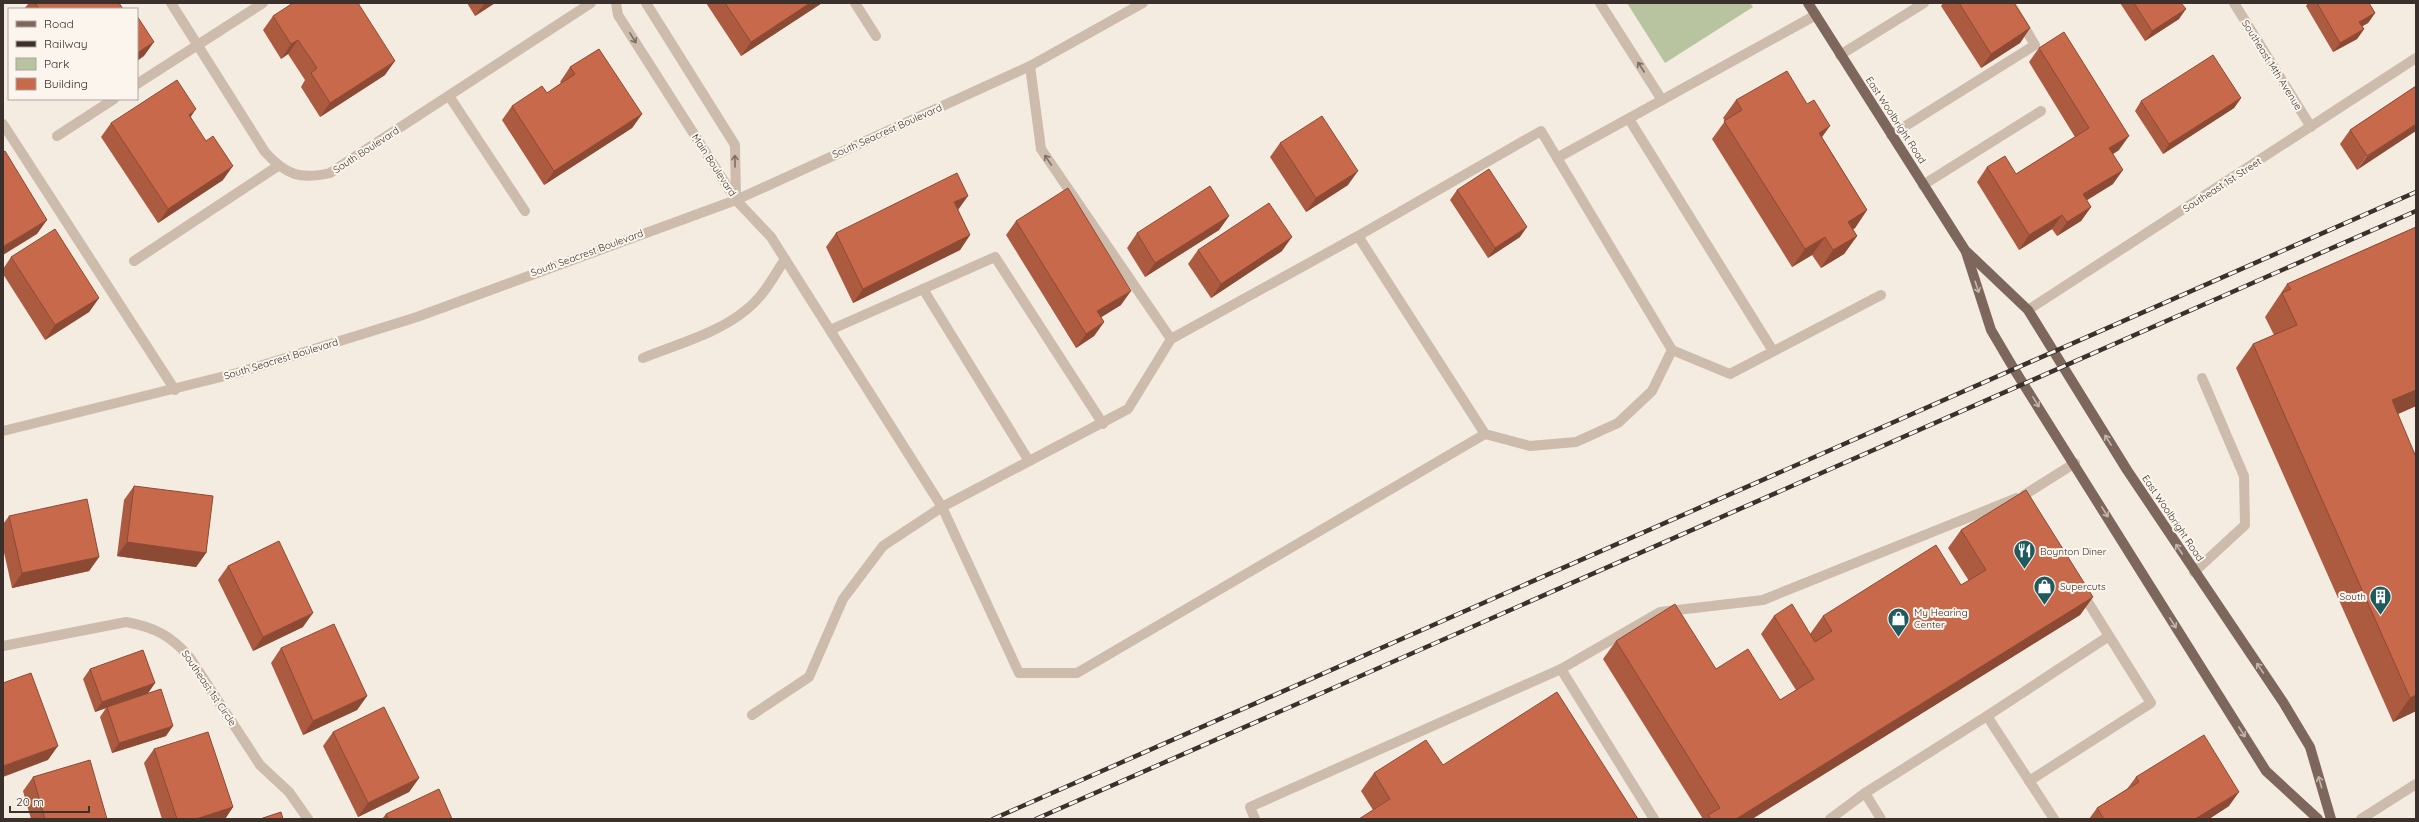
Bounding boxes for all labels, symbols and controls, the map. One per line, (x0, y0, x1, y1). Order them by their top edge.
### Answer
legend (8, 8, 138, 100)
text: Road (44, 16, 74, 31)
street label: Southeast 14th Avenue (2239, 18, 2305, 113)
one-way arrow (629, 32, 637, 44)
text: Railway (44, 36, 88, 51)
text: Park (44, 56, 69, 71)
one-way arrow (1637, 62, 1645, 73)
street label: East Woolbright Road (1863, 74, 1929, 166)
text: Building (44, 76, 88, 91)
street label: South Seacrest Boulevard (830, 101, 944, 161)
street label: South Boulevard (331, 124, 401, 176)
street label: Main Boulevard (689, 131, 739, 199)
one-way arrow (1044, 154, 1052, 165)
street label: Southeast 1st Street (2180, 154, 2264, 215)
one-way arrow (731, 155, 739, 168)
street label: South Seacrest Boulevard (529, 227, 645, 279)
one-way arrow (1974, 280, 1982, 292)
street label: South Seacrest Boulevard (222, 335, 340, 383)
one-way arrow (2032, 396, 2040, 407)
one-way arrow (2104, 435, 2112, 446)
street label: East Woolbright Road (2139, 472, 2207, 564)
one-way arrow (2101, 506, 2109, 518)
restaurant icon: Boynton Diner (2012, 538, 2038, 571)
one-way arrow (2175, 543, 2183, 554)
place label: Boynton Diner (2040, 545, 2107, 558)
shop icon: Supercuts (2032, 573, 2058, 606)
place label: Supercuts (2060, 580, 2106, 593)
building icon: South (2368, 583, 2394, 616)
place label: South (2340, 590, 2366, 603)
shop icon: My Hearing Center (1885, 605, 1911, 638)
place label: My Hearing Center (1914, 606, 1968, 631)
one-way arrow (2170, 617, 2178, 629)
street label: Southeast 1st Circle (179, 648, 239, 729)
one-way arrow (2256, 663, 2264, 674)
one-way arrow (2238, 726, 2246, 737)
one-way arrow (2316, 775, 2323, 788)
scale bar (10, 788, 89, 814)
text: 20 m (16, 794, 44, 809)

